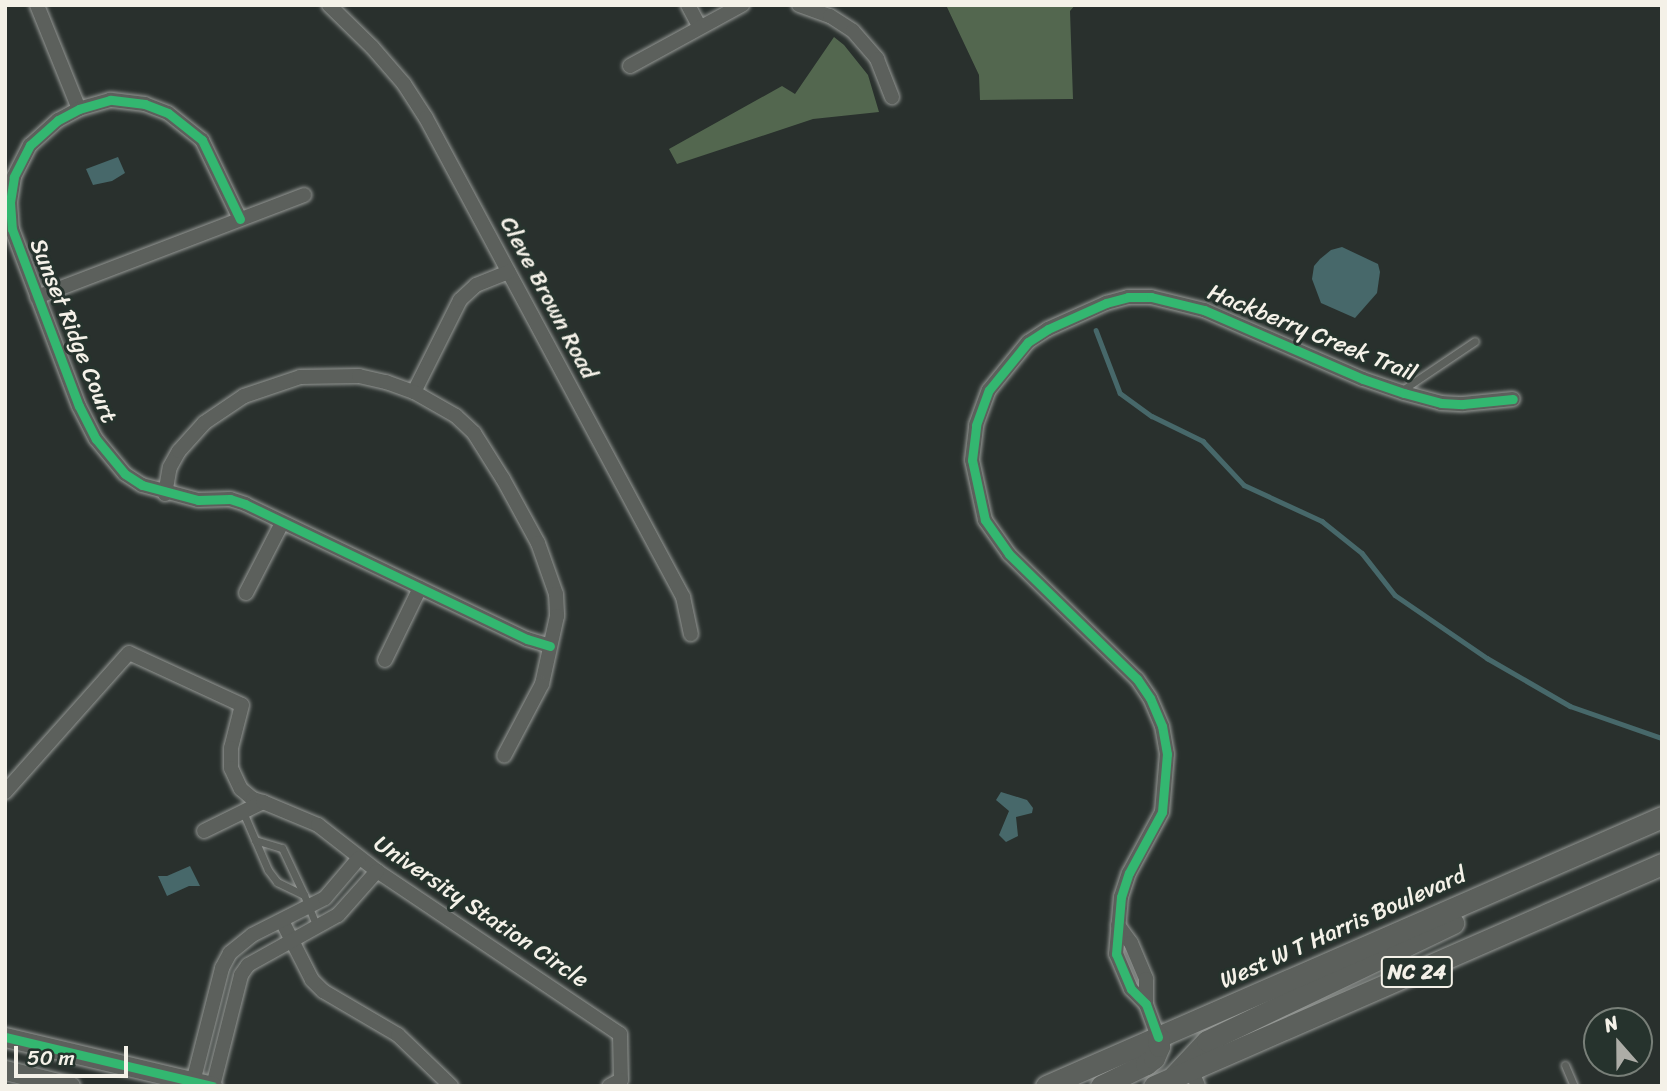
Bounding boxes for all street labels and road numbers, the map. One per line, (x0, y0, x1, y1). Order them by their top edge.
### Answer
street label: Cleve Brown Road (493, 212, 603, 384)
street label: Sunset Ridge Court (23, 235, 123, 427)
street label: Hackberry Creek Trail (1204, 279, 1420, 387)
street label: University Station Circle (368, 830, 594, 994)
street label: West W T Harris Boulevard (1215, 861, 1471, 995)
road number: NC 24 (1380, 954, 1454, 990)

